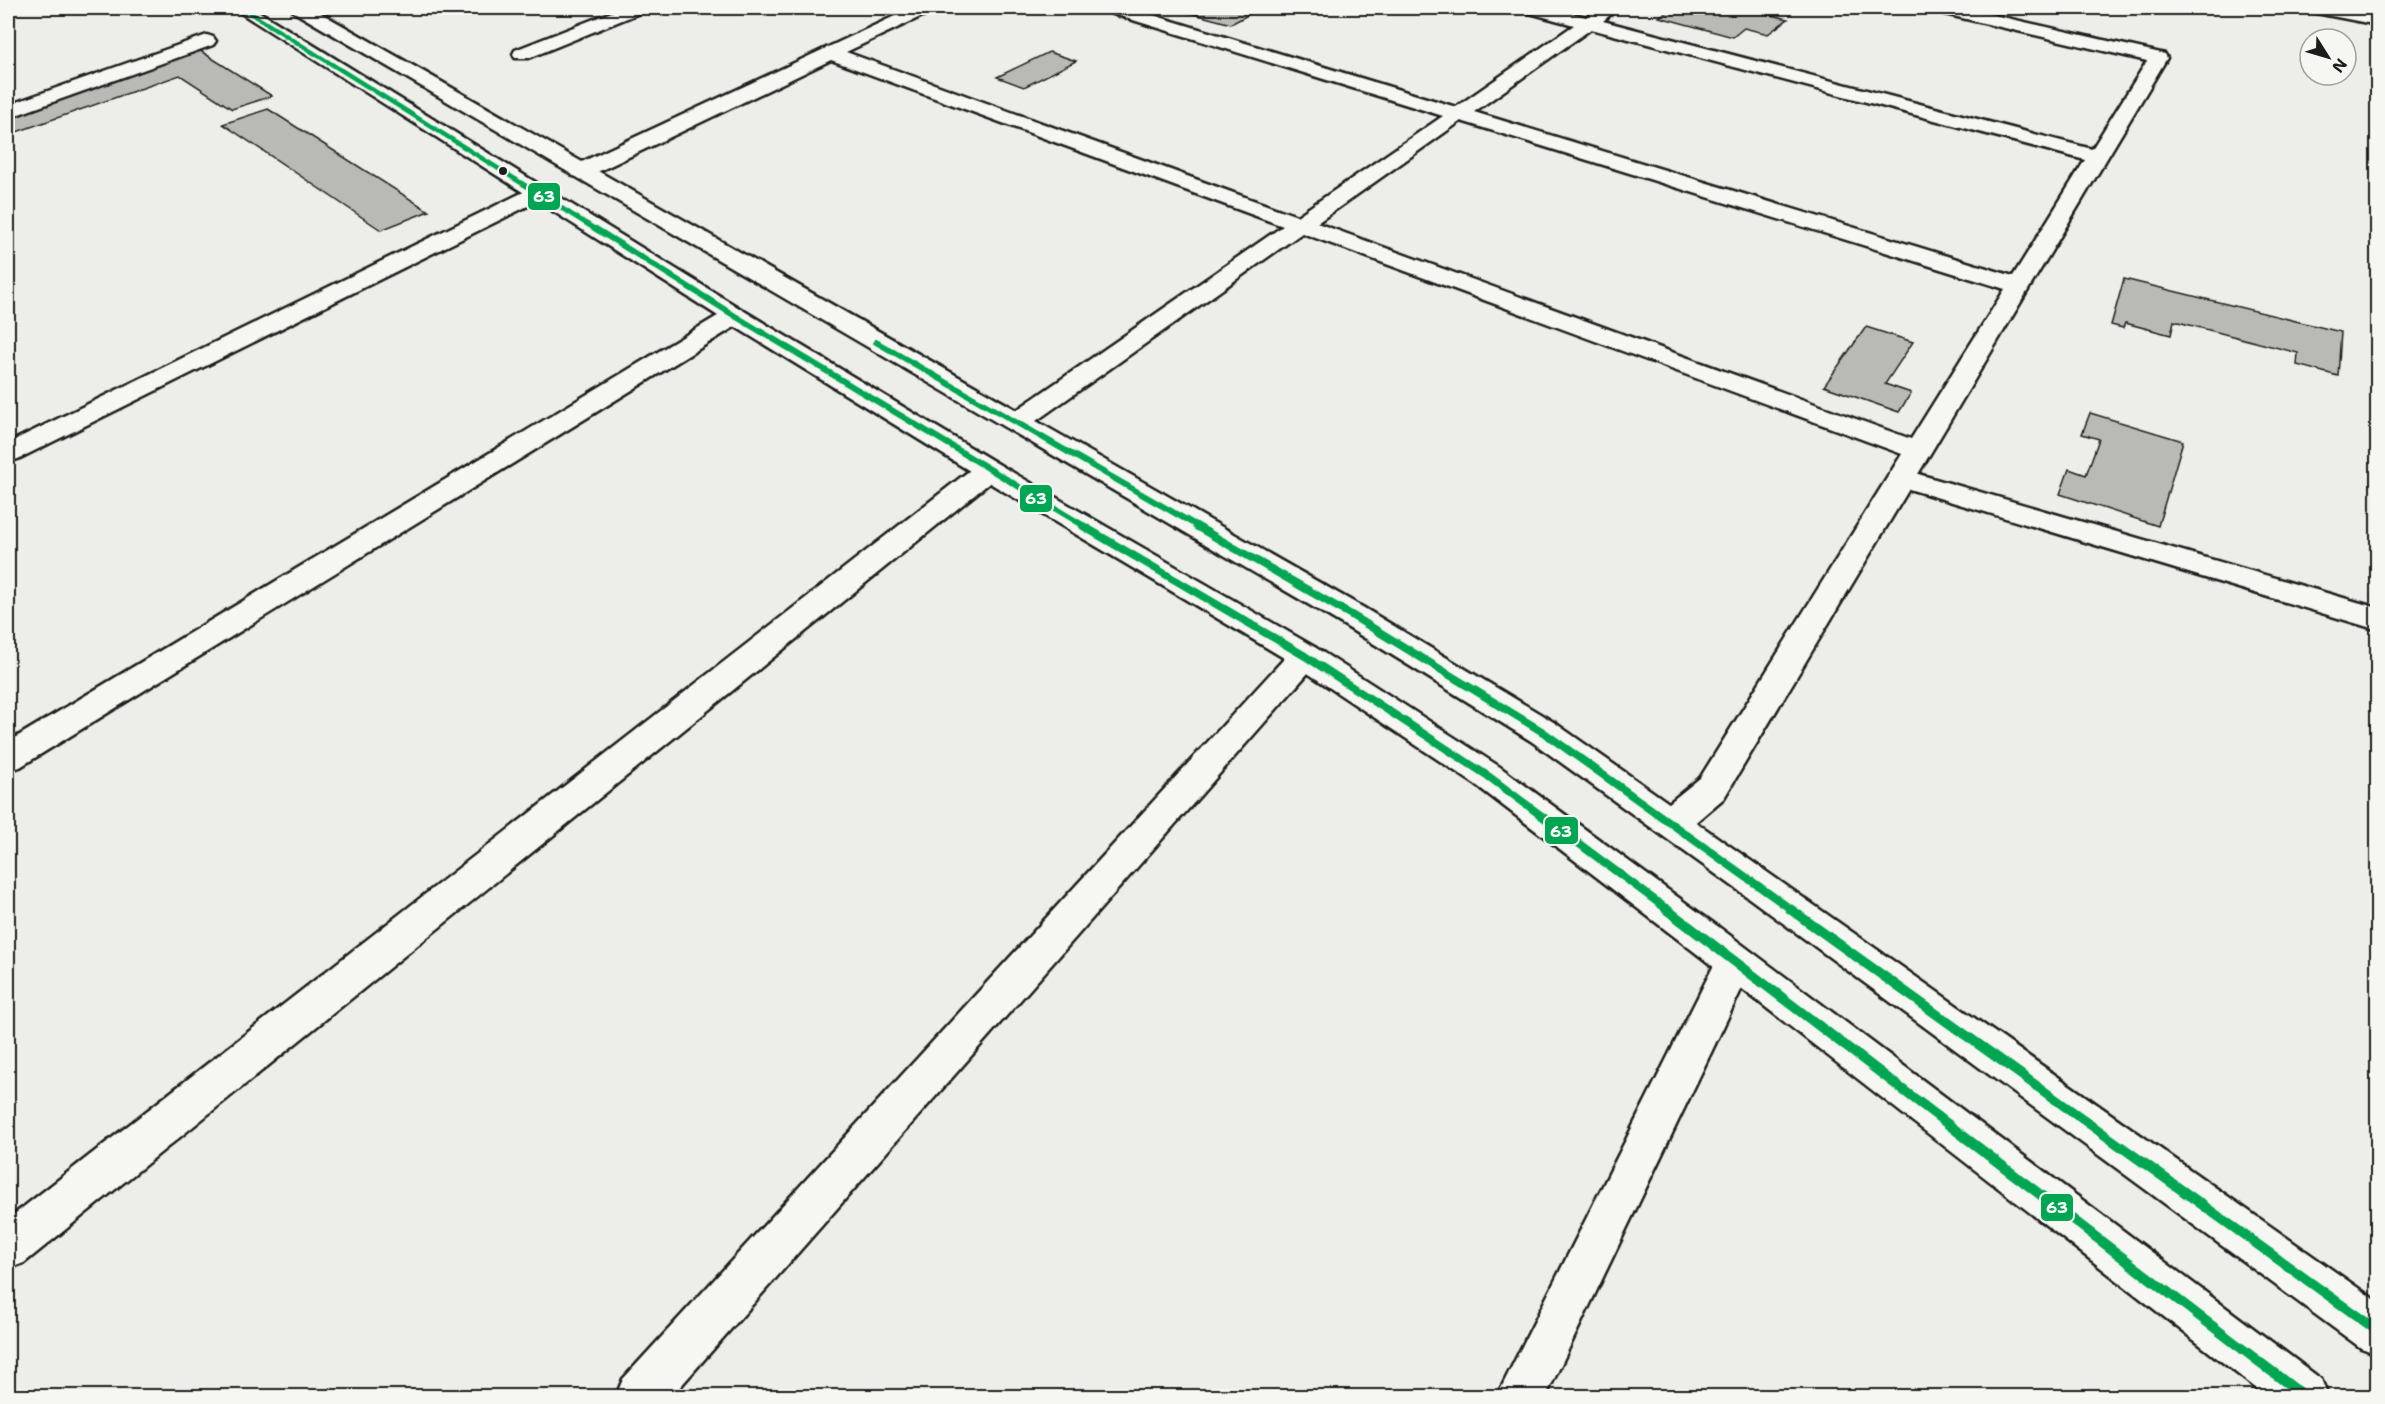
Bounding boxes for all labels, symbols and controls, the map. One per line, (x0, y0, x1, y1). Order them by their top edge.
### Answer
north arrow (2298, 27, 2358, 87)
text: N (2327, 54, 2352, 77)
unlabelled marker (497, 165, 509, 177)
line badge: 63 (527, 182, 561, 211)
text: 63 (533, 186, 555, 207)
line badge: 63 (1019, 484, 1053, 513)
text: 63 (1025, 488, 1047, 509)
line badge: 63 (1544, 816, 1579, 845)
text: 63 (1550, 821, 1572, 842)
line badge: 63 (2040, 1193, 2074, 1222)
text: 63 (2046, 1197, 2068, 1218)

